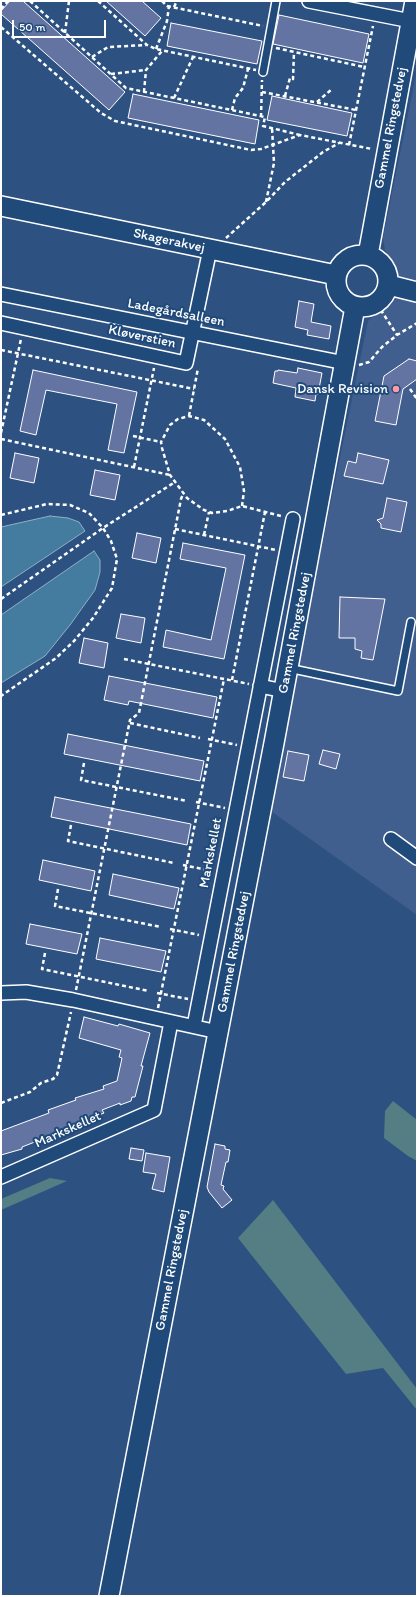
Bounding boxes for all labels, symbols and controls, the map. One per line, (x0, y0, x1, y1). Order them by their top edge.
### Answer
scale bar (14, 12, 108, 38)
text: 50 m (19, 20, 45, 34)
street label: Gammel Ringstedvej (371, 66, 411, 190)
street label: Skagerakvej (132, 225, 206, 257)
street label: Ladegårdsalleen (126, 295, 226, 331)
street label: Kløverstien (107, 322, 177, 352)
place label: Dansk Revision (297, 381, 388, 397)
marker: Dansk Revision (391, 384, 401, 394)
street label: Gammel Ringstedvej (275, 571, 315, 695)
street label: Markskellet (196, 816, 226, 890)
street label: Gammel Ringstedvej (214, 890, 254, 1014)
street label: Markskellet (32, 1108, 104, 1152)
street label: Gammel Ringstedvej (152, 1208, 192, 1332)

